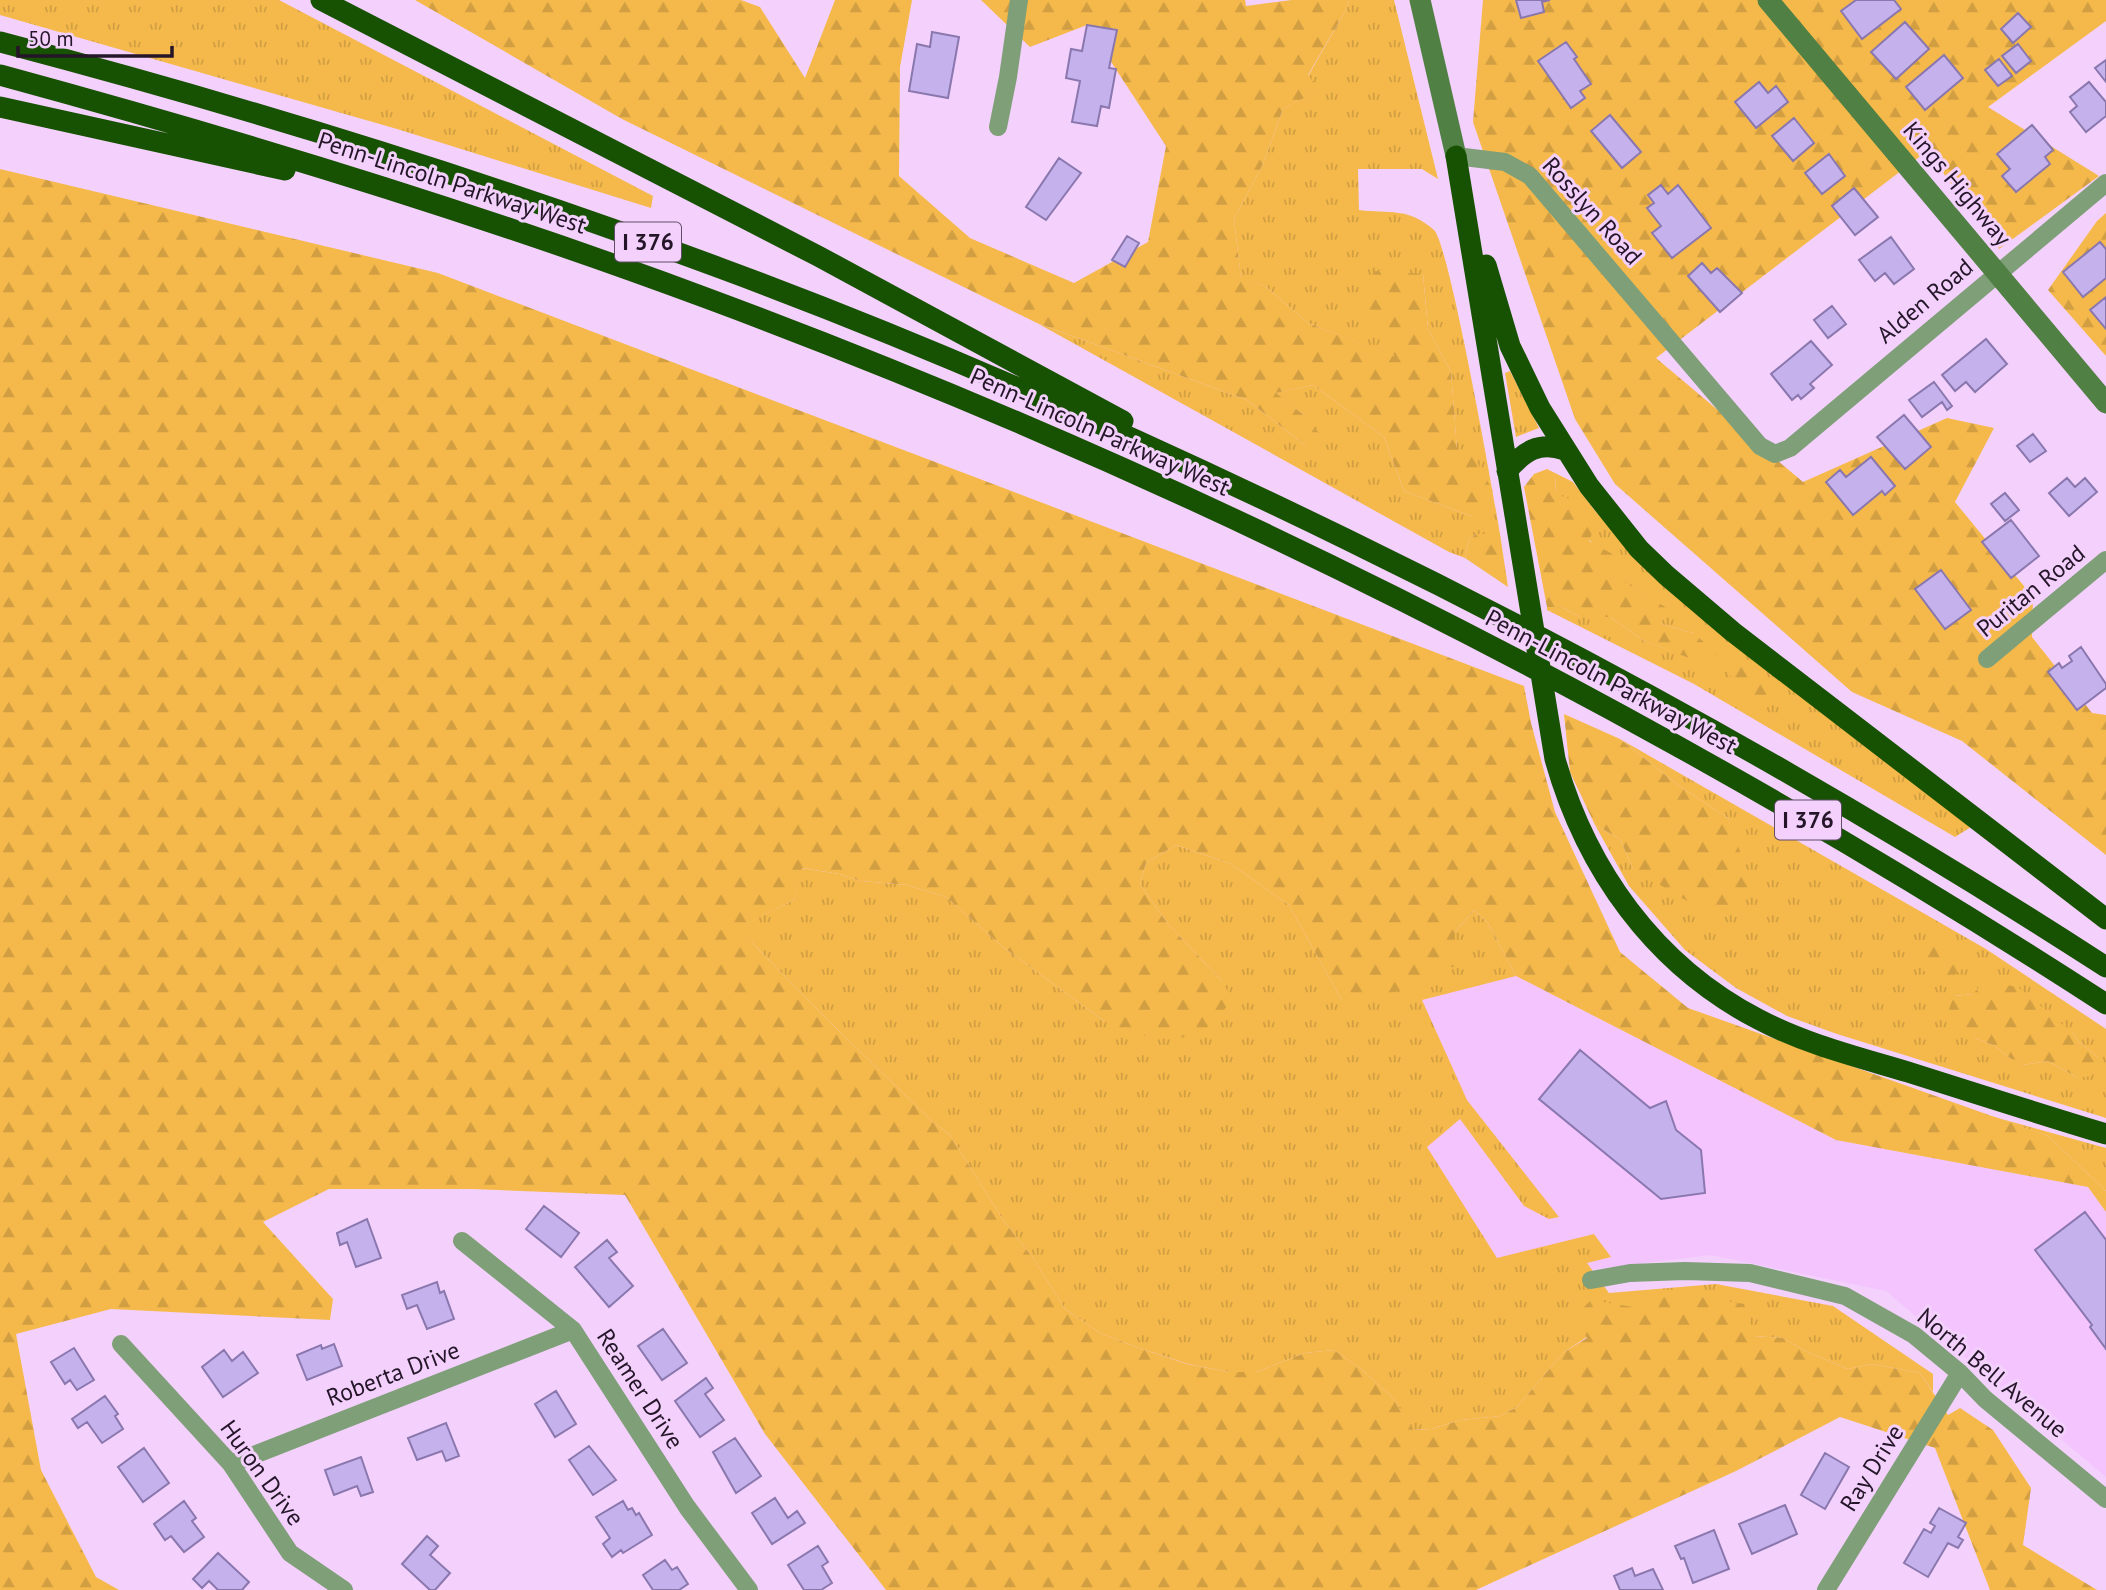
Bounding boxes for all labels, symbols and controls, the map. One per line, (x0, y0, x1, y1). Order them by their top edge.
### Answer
scale bar (18, 14, 172, 58)
text: 50 m (28, 25, 74, 52)
street label: Kings Highway (1896, 115, 2018, 252)
street label: Penn-Lincoln Parkway West (314, 124, 590, 241)
street label: Rosslyn Road (1536, 150, 1649, 271)
road number: I 376 (615, 222, 681, 262)
street label: Alden Road (1870, 251, 1979, 350)
street label: Penn-Lincoln Parkway West (966, 360, 1235, 503)
street label: Puritan Road (1970, 538, 2091, 644)
street label: Penn-Lincoln Parkway West (1480, 602, 1742, 761)
road number: I 376 (1775, 800, 1841, 840)
street label: North Bell Avenue (1911, 1301, 2074, 1444)
street label: Reamer Drive (590, 1323, 691, 1455)
street label: Roberta Drive (322, 1334, 464, 1413)
street label: Huron Drive (214, 1414, 311, 1532)
street label: Ray Drive (1833, 1419, 1910, 1517)

